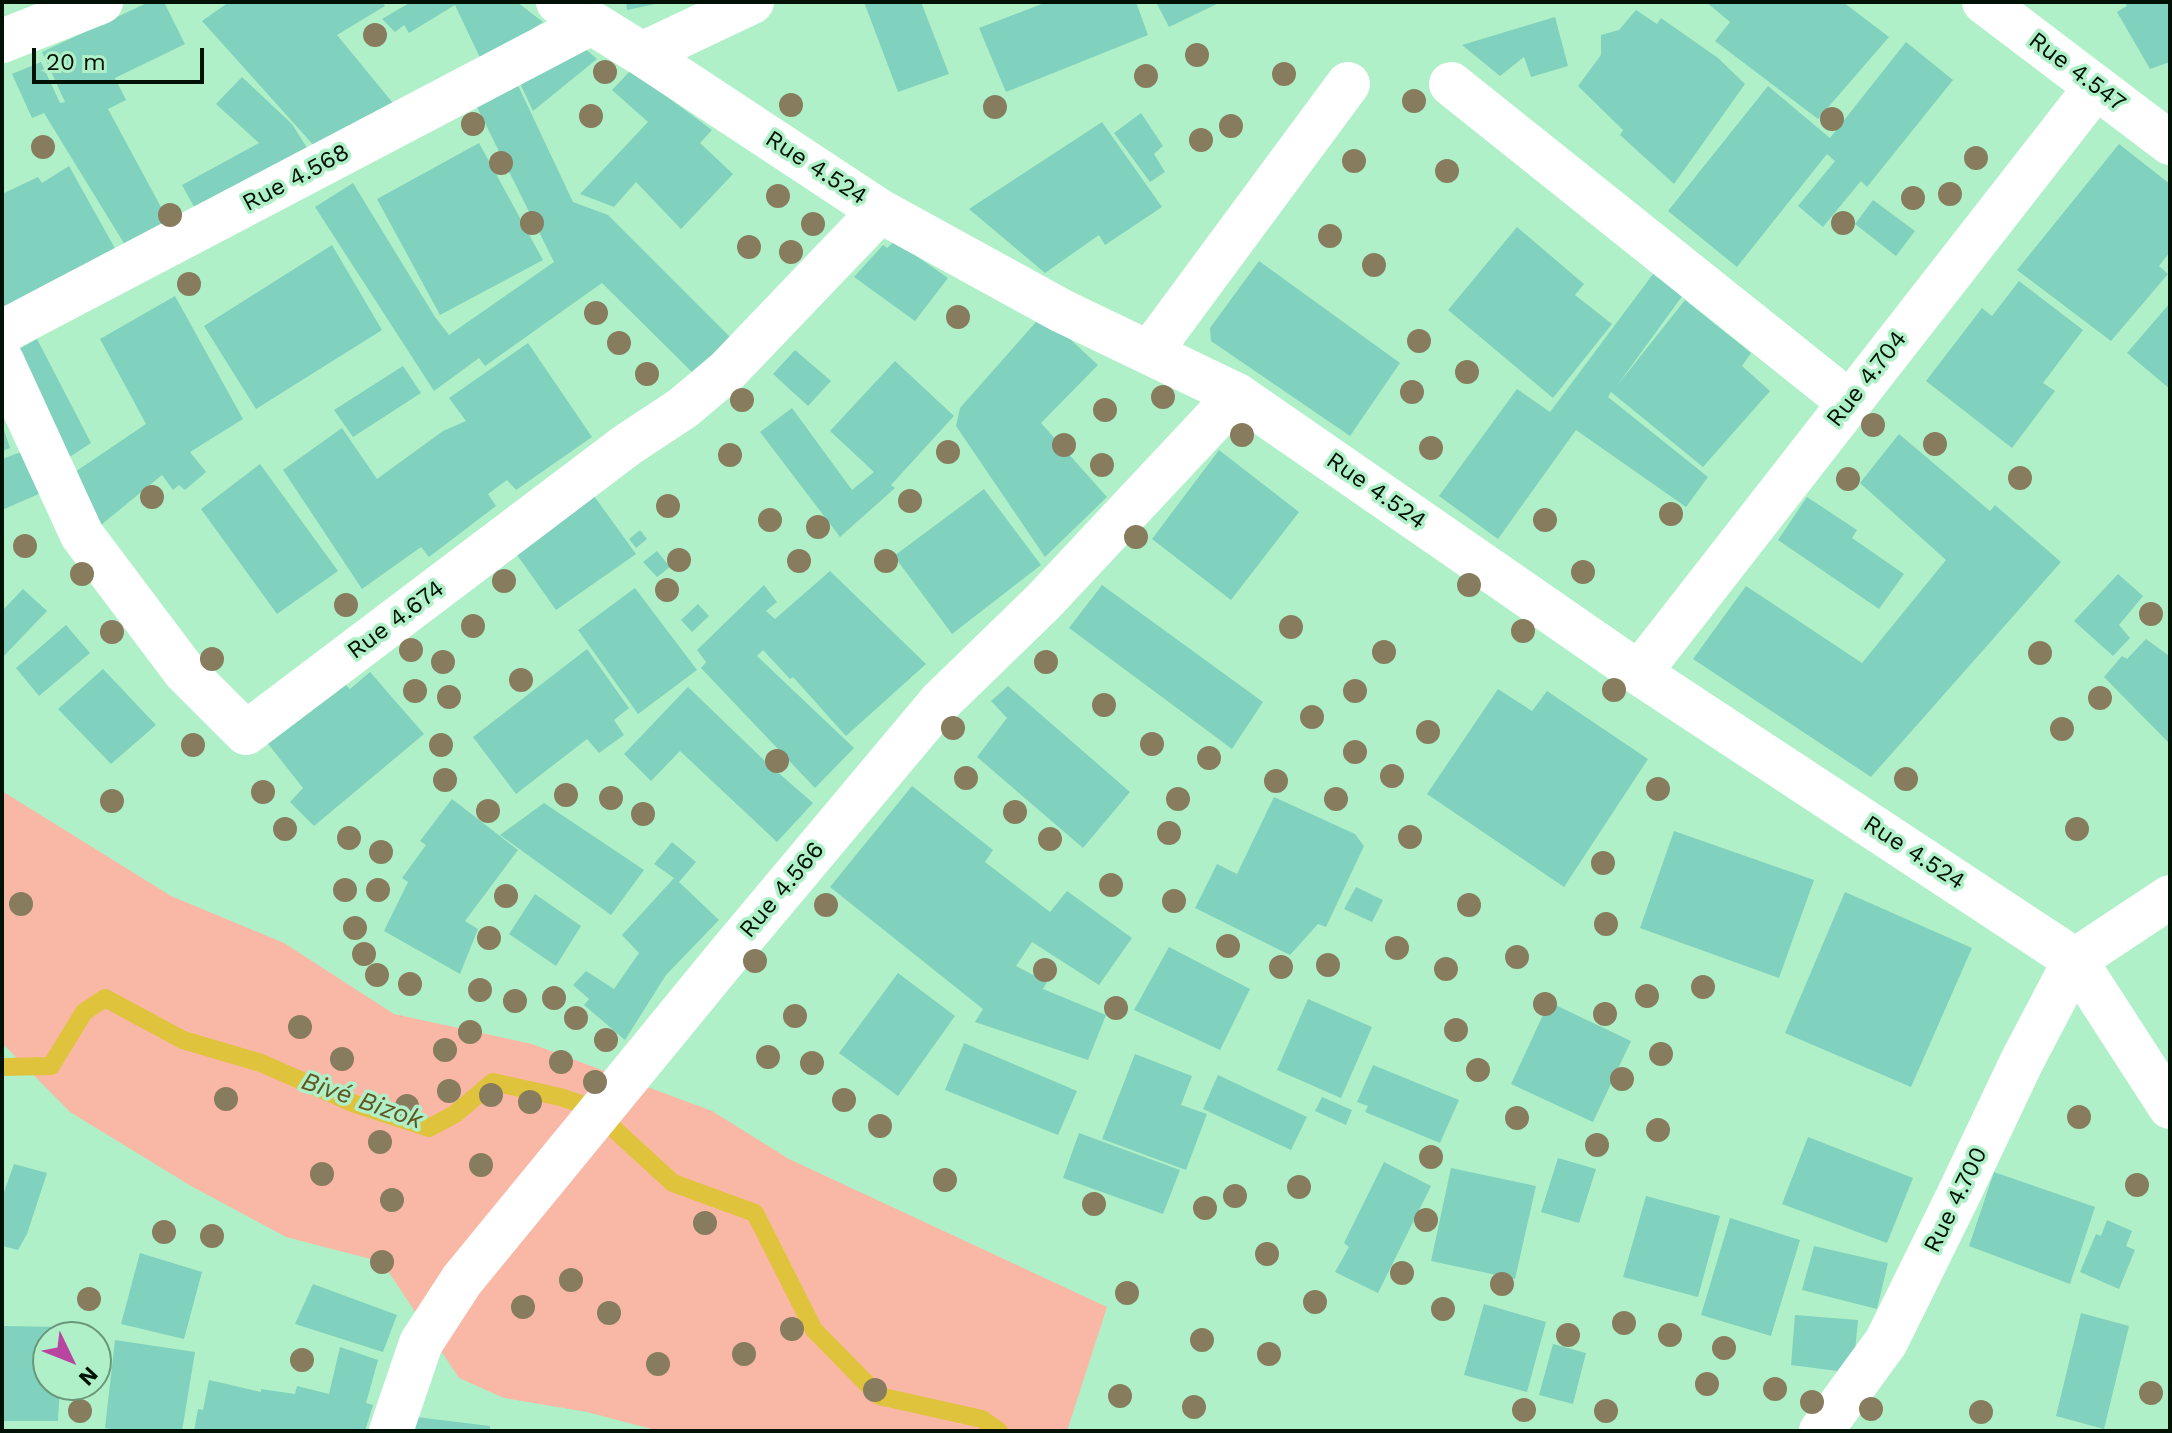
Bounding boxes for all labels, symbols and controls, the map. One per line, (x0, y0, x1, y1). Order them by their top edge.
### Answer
street label: Rue 4.547 (2023, 26, 2131, 118)
scale bar (36, 32, 208, 82)
text: 20 m (46, 48, 106, 76)
street label: Rue 4.524 (760, 125, 872, 211)
street label: Rue 4.568 (238, 138, 354, 218)
street label: Rue 4.704 (1821, 325, 1913, 433)
street label: Rue 4.524 (1321, 446, 1431, 536)
street label: Rue 4.674 (342, 574, 450, 666)
street label: Rue 4.524 (1858, 810, 1970, 896)
street label: Rue 4.566 (734, 836, 830, 944)
water label: Bivé Bizok (297, 1066, 427, 1136)
street label: Rue 4.700 (1918, 1142, 1994, 1258)
north arrow (32, 1321, 112, 1401)
text: N (74, 1362, 103, 1391)

